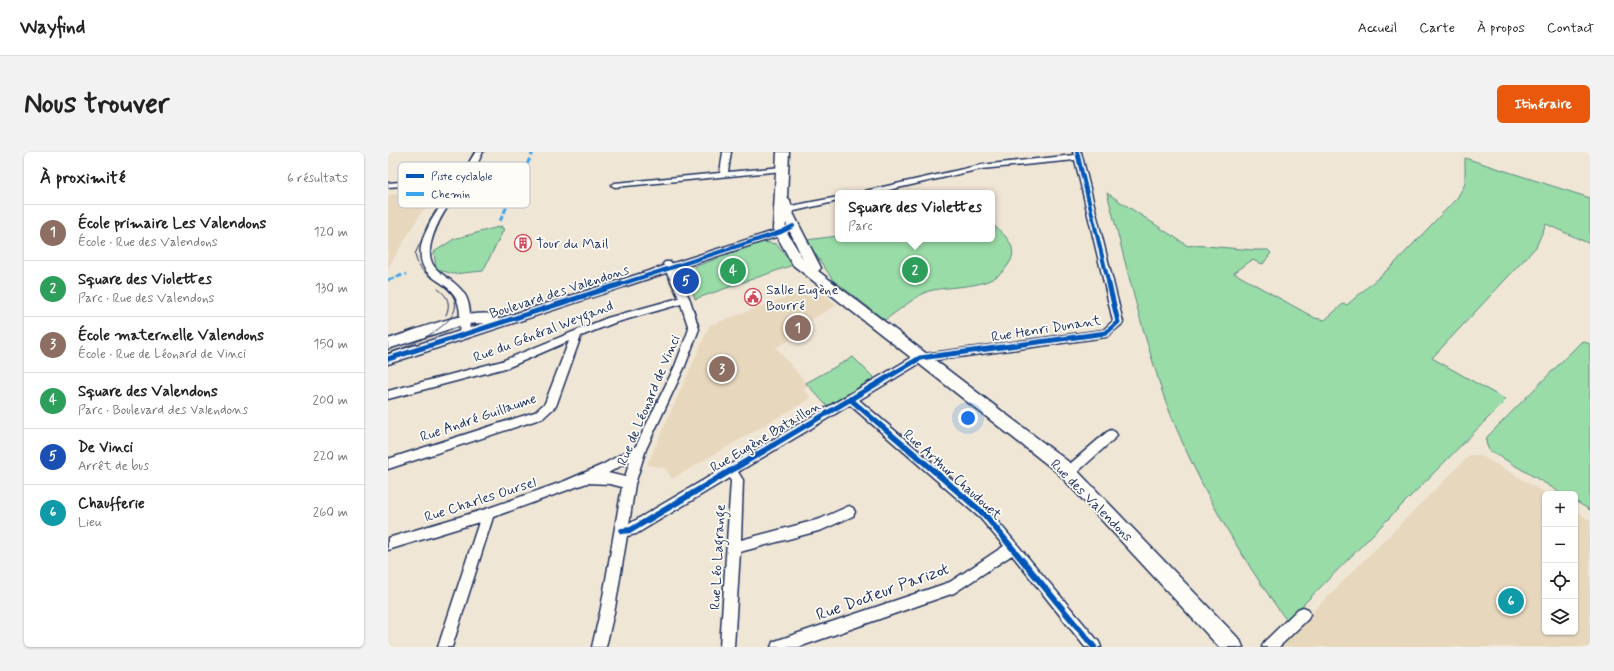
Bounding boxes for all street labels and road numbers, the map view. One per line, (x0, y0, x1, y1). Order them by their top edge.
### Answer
street label: Boulevard des Valendons (487, 261, 631, 323)
street label: Rue du Général Weygand (471, 297, 617, 369)
street label: Rue Henri Dunant (990, 311, 1103, 347)
street label: Rue de Léonard de Vinci (613, 332, 685, 468)
street label: Rue André Guillaume (418, 390, 539, 446)
street label: Rue Eugène Bataillon (707, 397, 824, 477)
street label: Rue Arthur Chaudouet (899, 426, 1006, 524)
street label: Rue des Valendons (1046, 456, 1136, 546)
street label: Rue Charles Oursel (422, 473, 539, 526)
street label: Rue Léo Lagrange (706, 503, 732, 611)
street label: Rue Docteur Parizot (813, 558, 952, 626)

